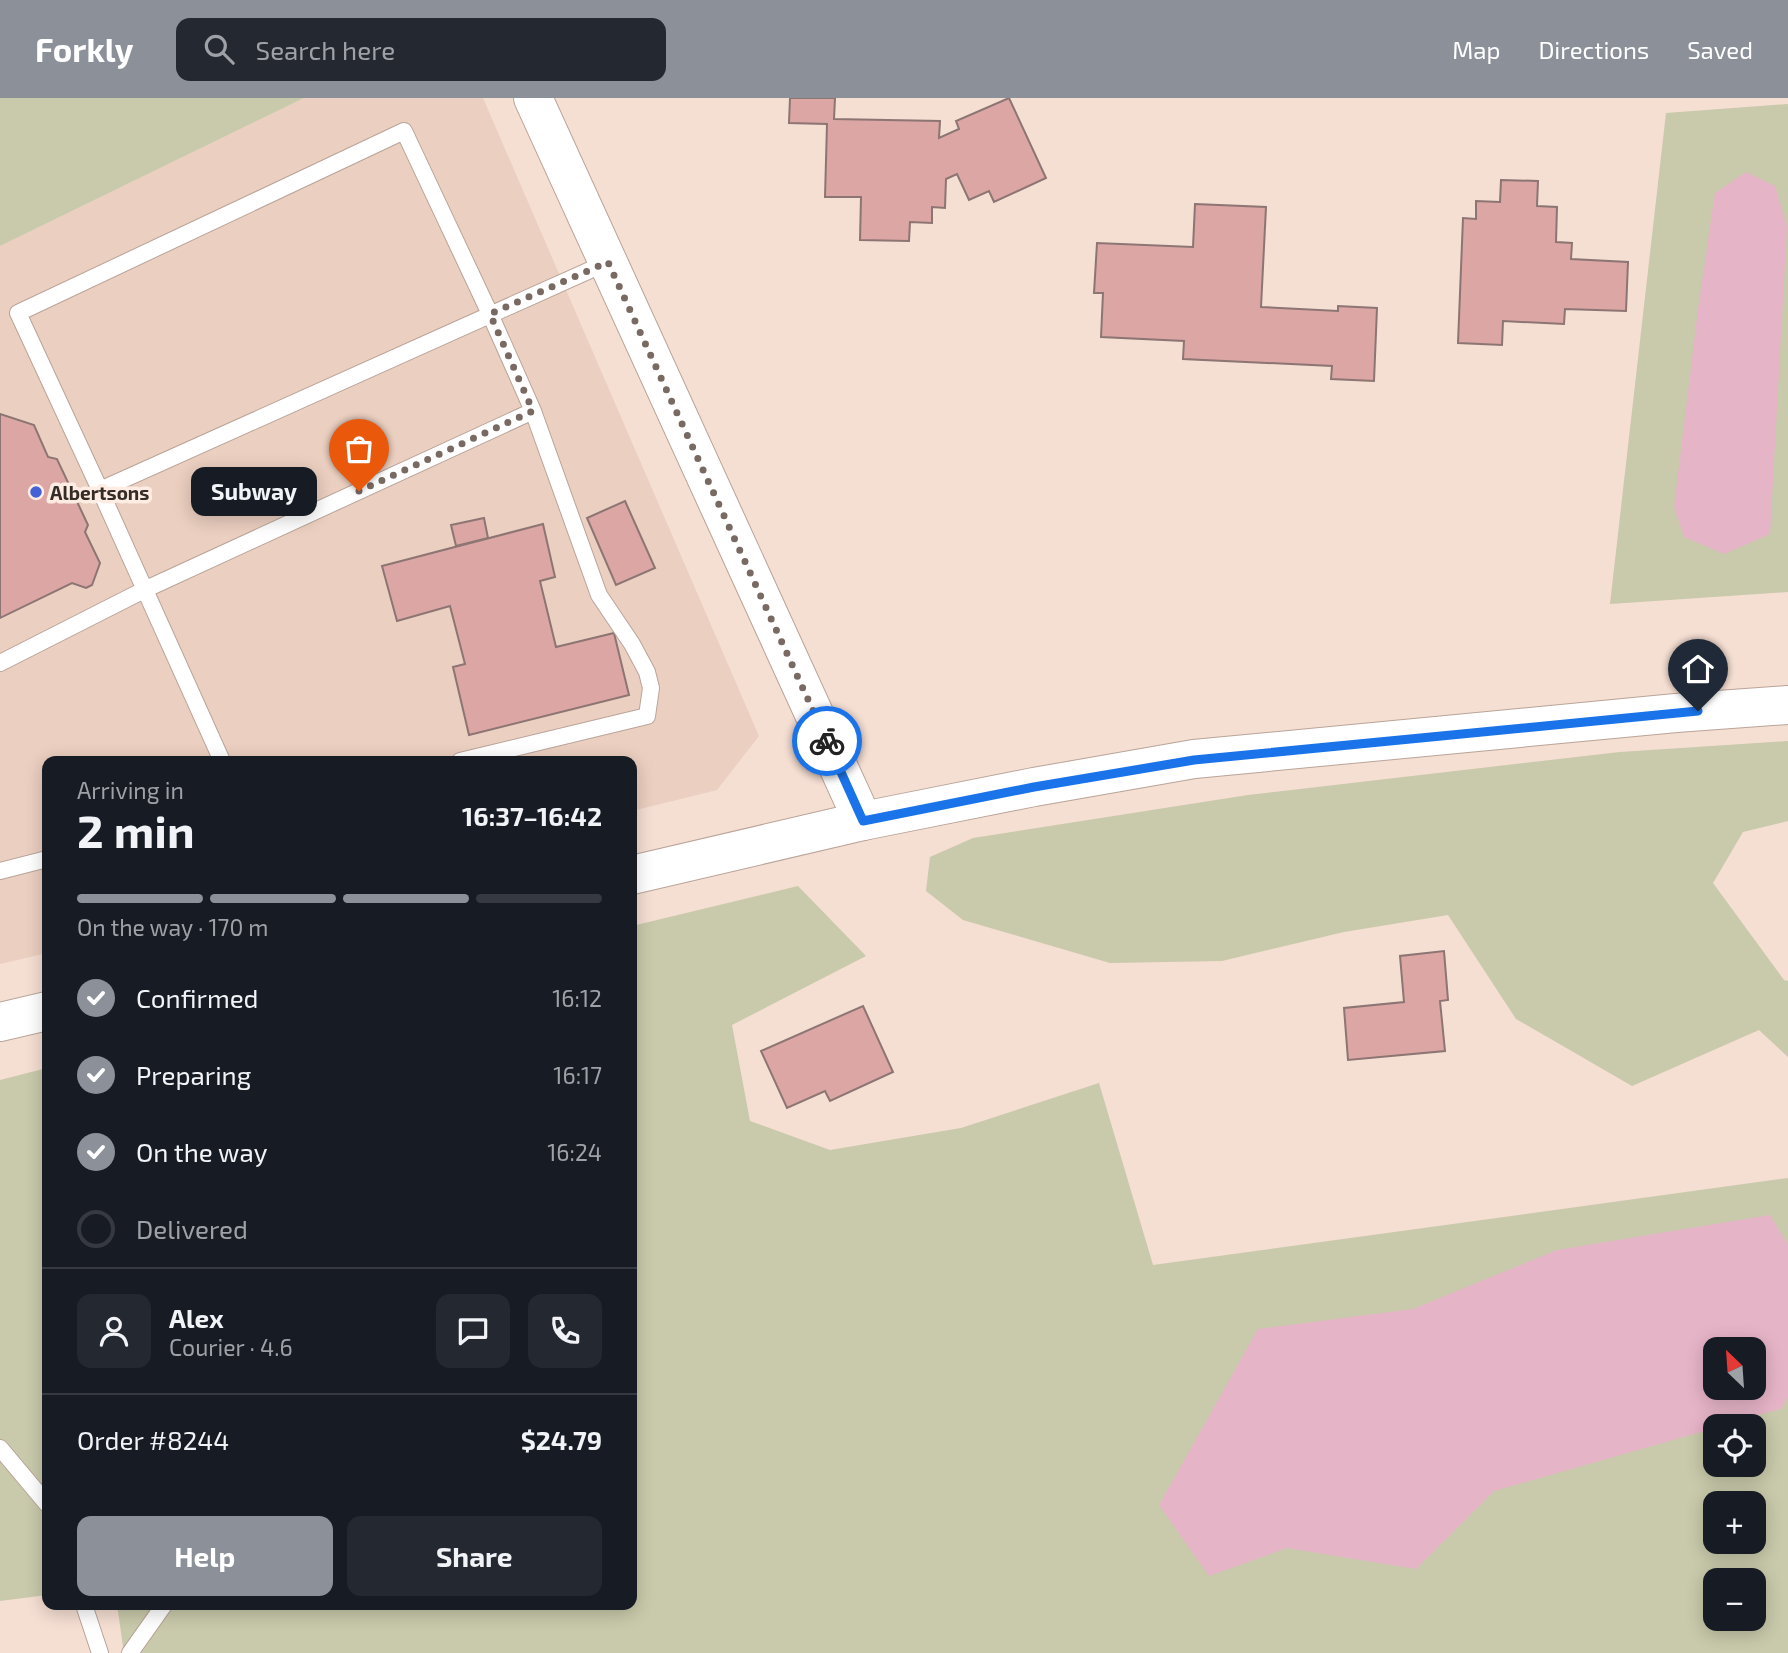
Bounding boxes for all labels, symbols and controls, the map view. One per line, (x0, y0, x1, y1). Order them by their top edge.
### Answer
search box (176, 18, 666, 81)
text: Forkly (35, 29, 134, 69)
icon: search (200, 30, 238, 68)
text: Search here (256, 34, 395, 65)
text: Map (1452, 35, 1500, 64)
text: Directions (1538, 35, 1649, 64)
text: Saved (1687, 35, 1753, 64)
pin (329, 419, 389, 491)
icon: bag (340, 430, 378, 468)
callout: Subway (191, 466, 317, 516)
text: Subway (211, 477, 297, 505)
place label: Albertsons (50, 481, 149, 504)
marker: Albertsons (28, 484, 44, 500)
pin (1668, 639, 1728, 711)
icon: home (1679, 650, 1717, 688)
courier (792, 706, 862, 776)
icon: bike (808, 722, 846, 760)
text: Arriving in (77, 776, 184, 804)
text: 16:37–16:42 (462, 800, 602, 831)
text: 2 min (77, 802, 195, 857)
text: On the way · 170 m (77, 913, 269, 941)
icon: check (77, 979, 115, 1017)
text: Confirmed (136, 982, 259, 1013)
text: 16:12 (552, 984, 602, 1012)
icon: check (77, 1056, 115, 1094)
text: Preparing (136, 1059, 251, 1090)
text: 16:17 (553, 1061, 602, 1089)
icon: check (77, 1133, 115, 1171)
text: On the way (136, 1136, 267, 1167)
text: 16:24 (547, 1138, 602, 1166)
text: Delivered (136, 1213, 248, 1244)
button: person (77, 1294, 151, 1368)
button: chat (436, 1294, 510, 1368)
button: phone (528, 1294, 602, 1368)
text: Alex (169, 1302, 224, 1333)
text: Courier · 4.6 (169, 1333, 293, 1361)
north arrow (1703, 1337, 1766, 1400)
map controls (1703, 1337, 1766, 1631)
button: locate (1703, 1414, 1766, 1477)
text: Order #8244 (77, 1424, 229, 1455)
text: $24.79 (521, 1424, 602, 1455)
button: + (1703, 1491, 1766, 1554)
button: Help (77, 1516, 333, 1596)
button: Share (347, 1516, 602, 1596)
button: − (1703, 1568, 1766, 1631)

